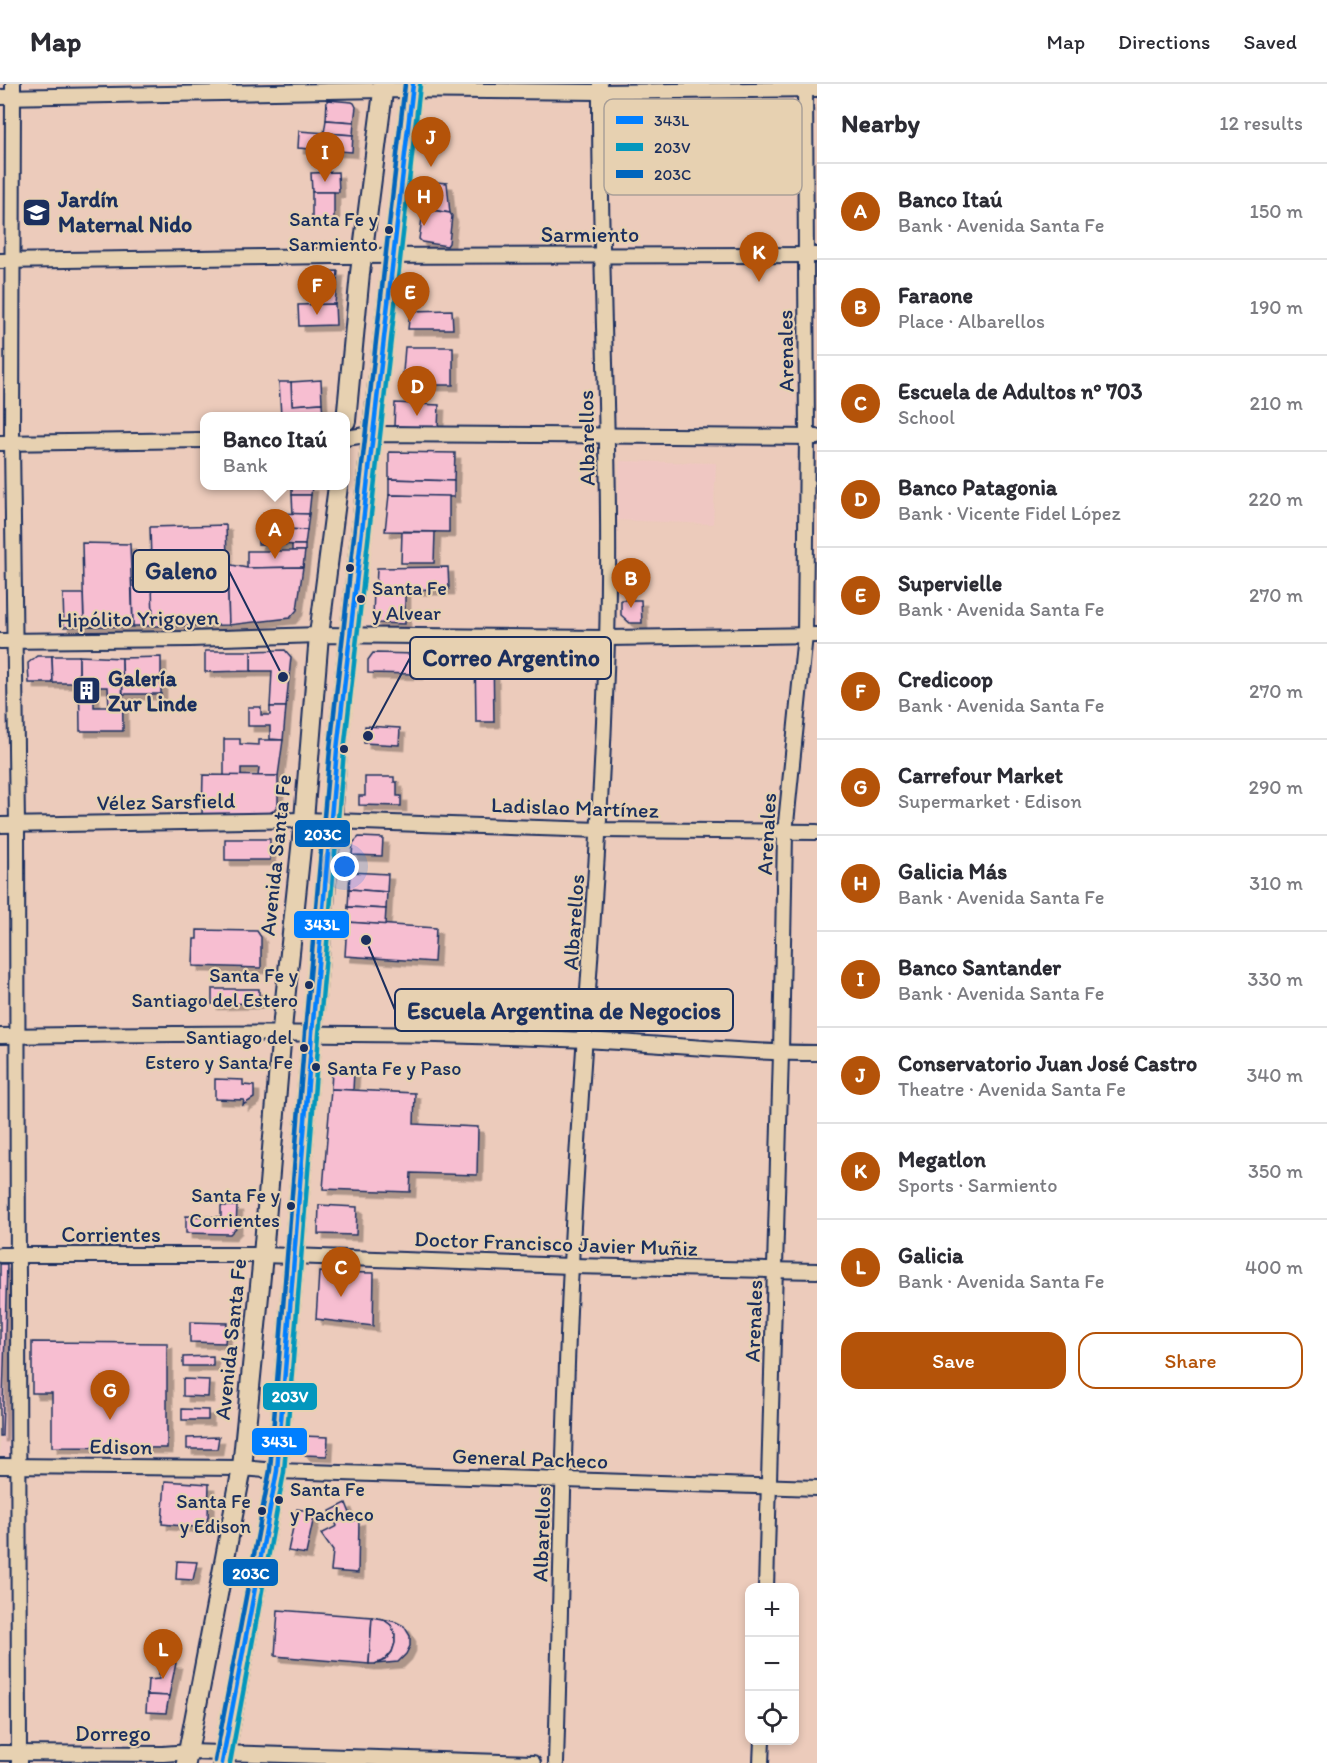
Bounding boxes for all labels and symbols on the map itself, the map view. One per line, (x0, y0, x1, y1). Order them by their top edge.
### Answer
legend (604, 99, 802, 195)
text: 343L (654, 111, 689, 130)
pin: J (412, 118, 450, 167)
pin: I (306, 132, 344, 182)
text: 203V (654, 138, 691, 157)
text: 203C (654, 165, 691, 184)
pin: H (404, 176, 444, 226)
place label: Jardín Maternal Nido (57, 186, 192, 238)
school or university icon: Jardín Maternal Nido (21, 196, 53, 228)
place label: Santa Fe y Sarmiento (288, 207, 379, 256)
street label: Sarmiento (541, 221, 639, 248)
marker: Santa Fe y Sarmiento (383, 224, 395, 236)
pin: K (740, 232, 778, 282)
pin: F (298, 266, 336, 315)
pin: E (390, 272, 430, 322)
street label: Arenales (771, 310, 800, 392)
pin: D (398, 366, 436, 416)
street label: Albarellos (572, 390, 601, 486)
pin: A (256, 510, 294, 559)
callout: Galeno (133, 550, 229, 592)
text: Galeno (145, 556, 217, 585)
pin: B (612, 558, 650, 608)
unlabelled marker (344, 562, 356, 574)
place label: Santa Fe y Alvear (372, 576, 447, 625)
marker: Santa Fe y Alvear (355, 593, 367, 605)
street label: Hipólito Yrigoyen (57, 604, 220, 633)
callout: Correo Argentino (410, 637, 611, 679)
text: Correo Argentino (422, 643, 600, 673)
place label: Galería Zur Linde (108, 665, 198, 717)
building icon: Galería Zur Linde (71, 675, 103, 707)
unlabelled marker (338, 743, 350, 755)
street label: Avenida Santa Fe (254, 773, 297, 937)
street label: Vélez Sarsfield (96, 787, 236, 816)
street label: Ladislao Martínez (491, 791, 659, 824)
street label: Arenales (751, 792, 782, 876)
line badge: 203C (294, 819, 351, 848)
text: 203C (304, 825, 342, 844)
your location (330, 852, 359, 881)
street label: Albarellos (557, 873, 590, 971)
line badge: 343L (293, 910, 350, 939)
text: 343L (304, 915, 340, 934)
place label: Santa Fe y Santiago del Estero (131, 963, 299, 1012)
marker: Santa Fe y Santiago del Estero (303, 979, 315, 991)
callout: Escuela Argentina de Negocios (395, 989, 733, 1031)
text: Escuela Argentina de Negocios (407, 996, 721, 1026)
place label: Santiago del Estero y Santa Fe (145, 1025, 293, 1074)
marker: Santiago del Estero y Santa Fe (298, 1042, 310, 1054)
place label: Santa Fe y Paso (327, 1056, 461, 1080)
marker: Santa Fe y Paso (310, 1061, 322, 1073)
place label: Santa Fe y Corrientes (189, 1183, 281, 1232)
marker: Santa Fe y Corrientes (285, 1200, 297, 1212)
street label: Corrientes (61, 1221, 161, 1248)
street label: Doctor Francisco Javier Muñiz (414, 1225, 698, 1262)
pin: C (322, 1248, 360, 1297)
street label: Avenida Santa Fe (209, 1257, 252, 1421)
street label: Arenales (739, 1279, 768, 1363)
pin: G (90, 1370, 130, 1420)
line badge: 203V (262, 1382, 318, 1411)
text: 203V (272, 1387, 309, 1406)
line badge: 343L (251, 1427, 308, 1456)
street label: Edison (89, 1432, 153, 1461)
text: 343L (261, 1432, 297, 1451)
street label: General Pacheco (451, 1442, 609, 1475)
place label: Santa Fe y Pacheco (290, 1477, 374, 1526)
street label: Albarellos (526, 1486, 557, 1582)
place label: Santa Fe y Edison (176, 1489, 251, 1538)
marker: Santa Fe y Pacheco (273, 1494, 285, 1506)
marker: Santa Fe y Edison (256, 1505, 268, 1517)
line badge: 203C (222, 1558, 279, 1587)
text: 203C (232, 1564, 270, 1583)
pin: L (144, 1630, 182, 1679)
street label: Dorrego (75, 1720, 151, 1747)

